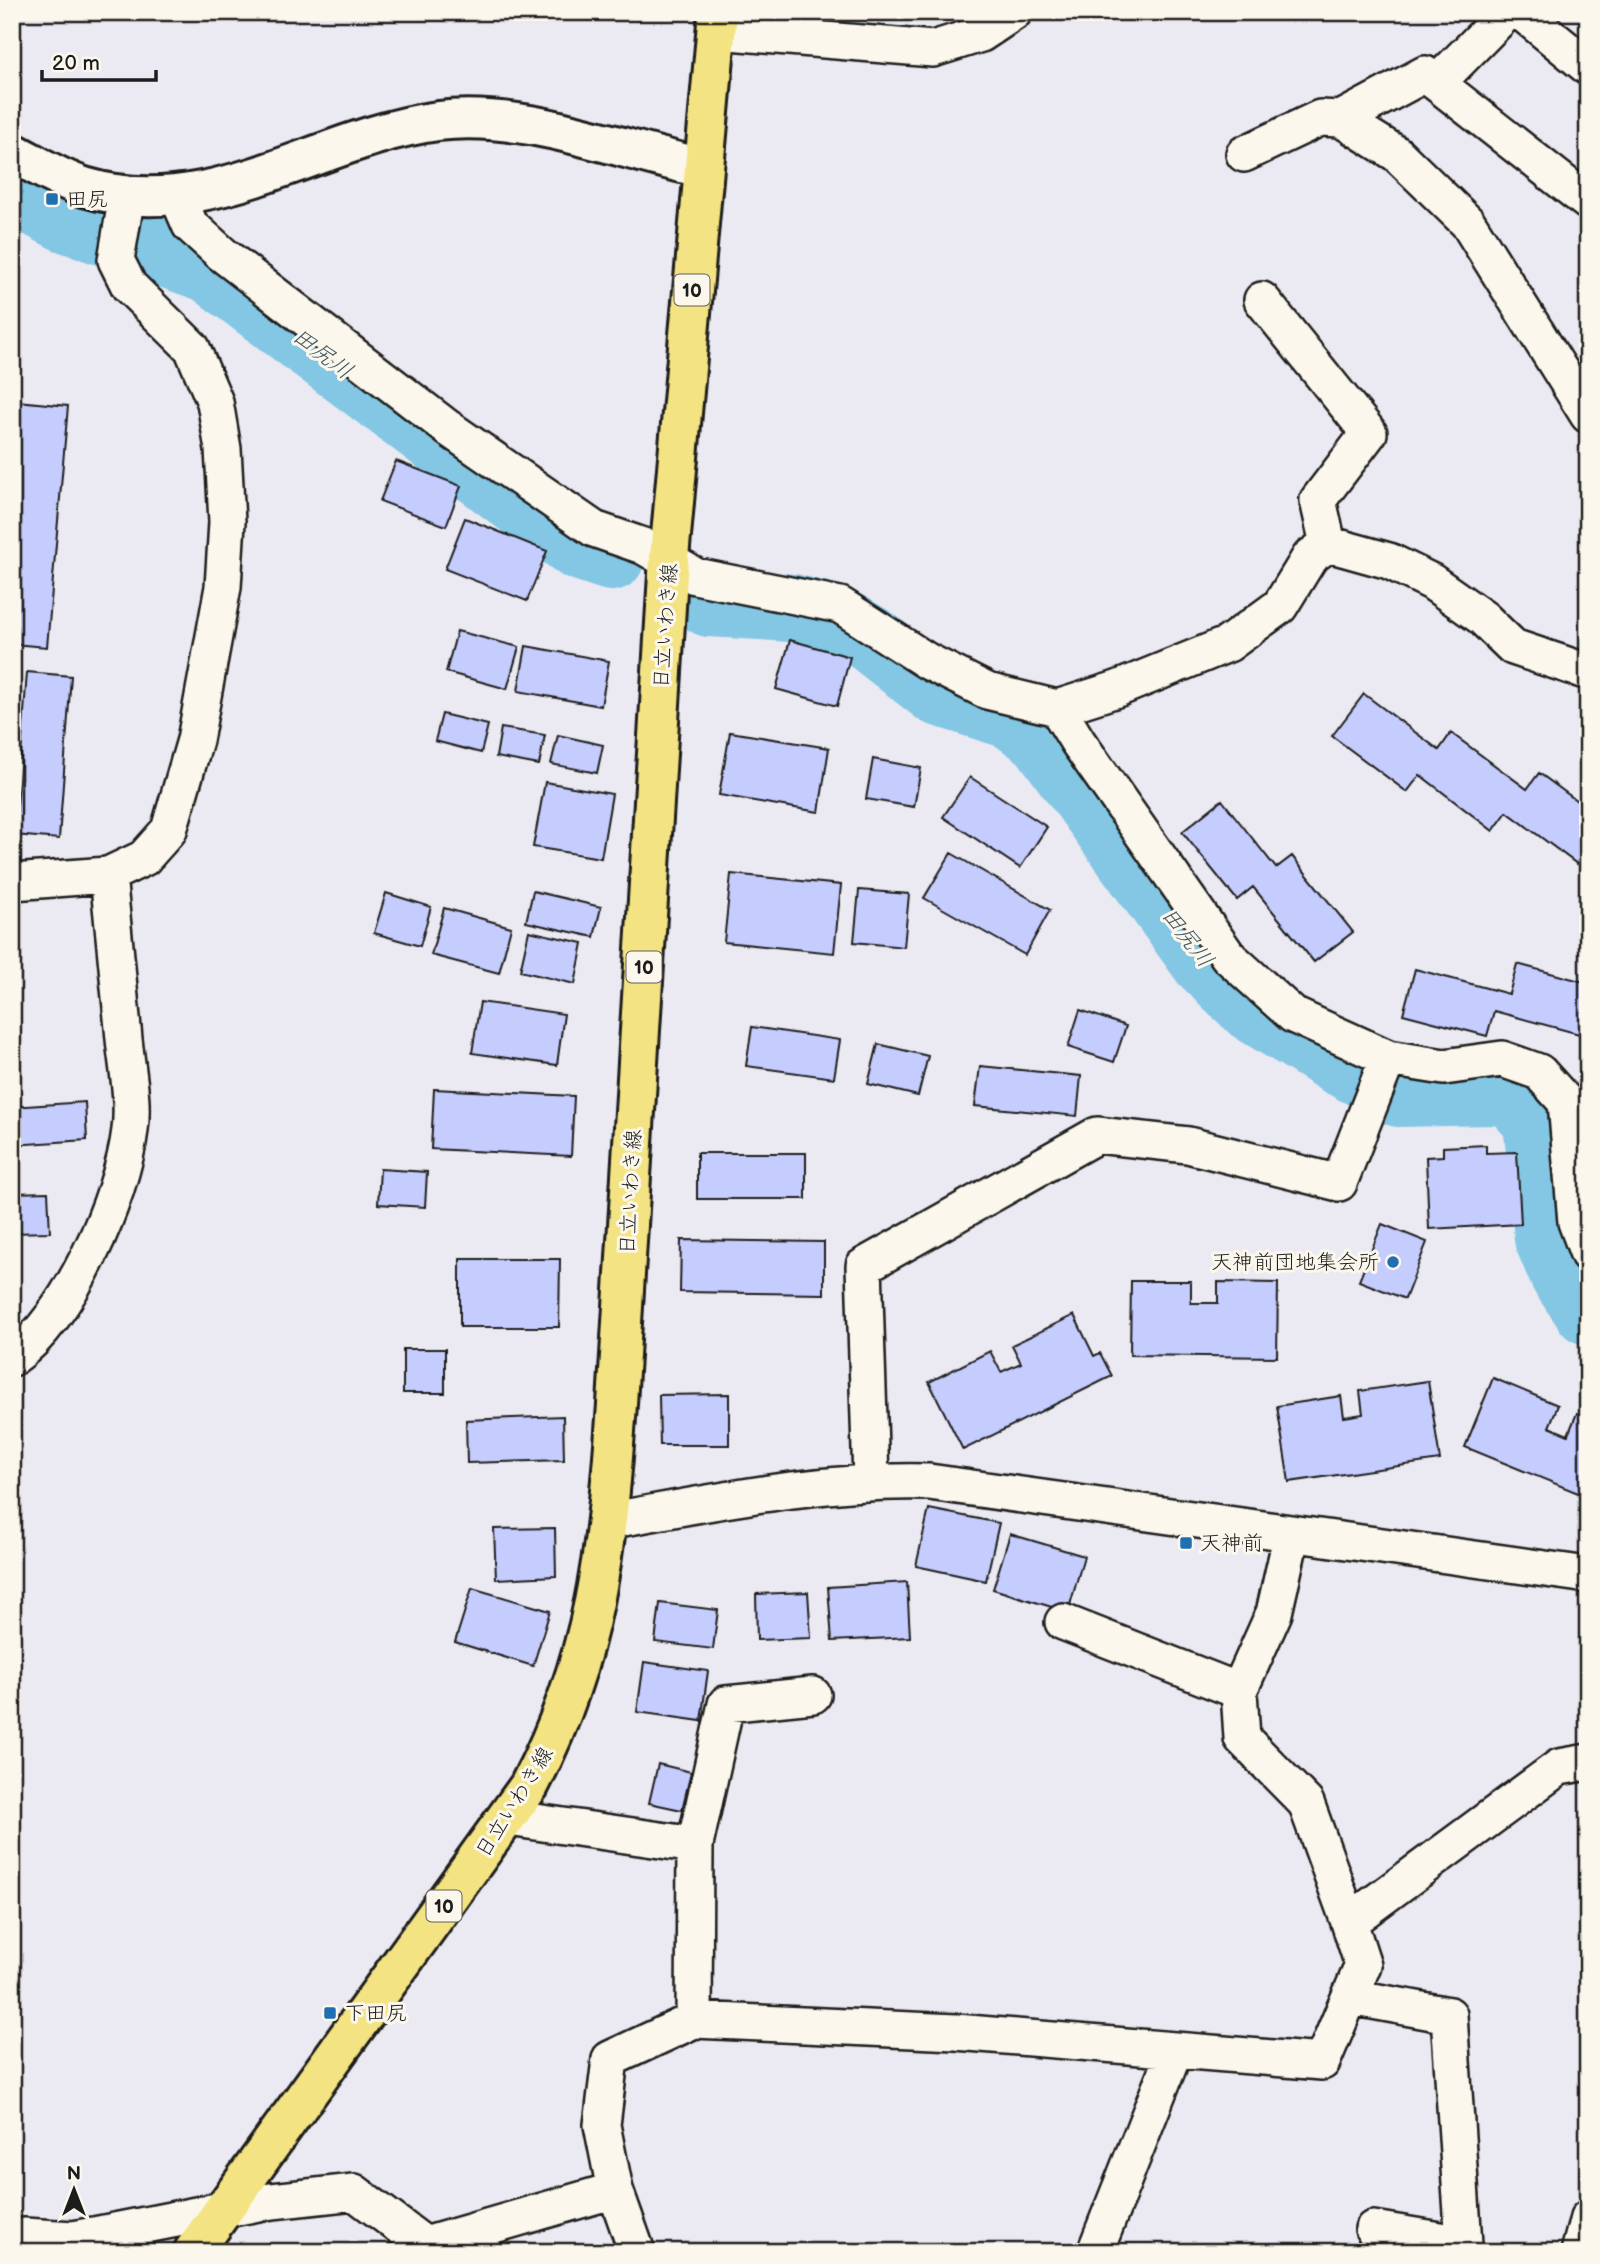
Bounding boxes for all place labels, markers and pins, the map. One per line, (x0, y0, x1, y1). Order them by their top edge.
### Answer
place label: 田尻 (66, 187, 108, 212)
marker: 田尻 (44, 191, 60, 207)
place label: 天神前団地集会所 (1211, 1250, 1379, 1275)
marker: 天神前団地集会所 (1385, 1254, 1401, 1270)
place label: 天神前 (1200, 1531, 1263, 1556)
marker: 天神前 (1178, 1535, 1194, 1551)
place label: 下田尻 (344, 2001, 407, 2026)
marker: 下田尻 (322, 2005, 338, 2021)

